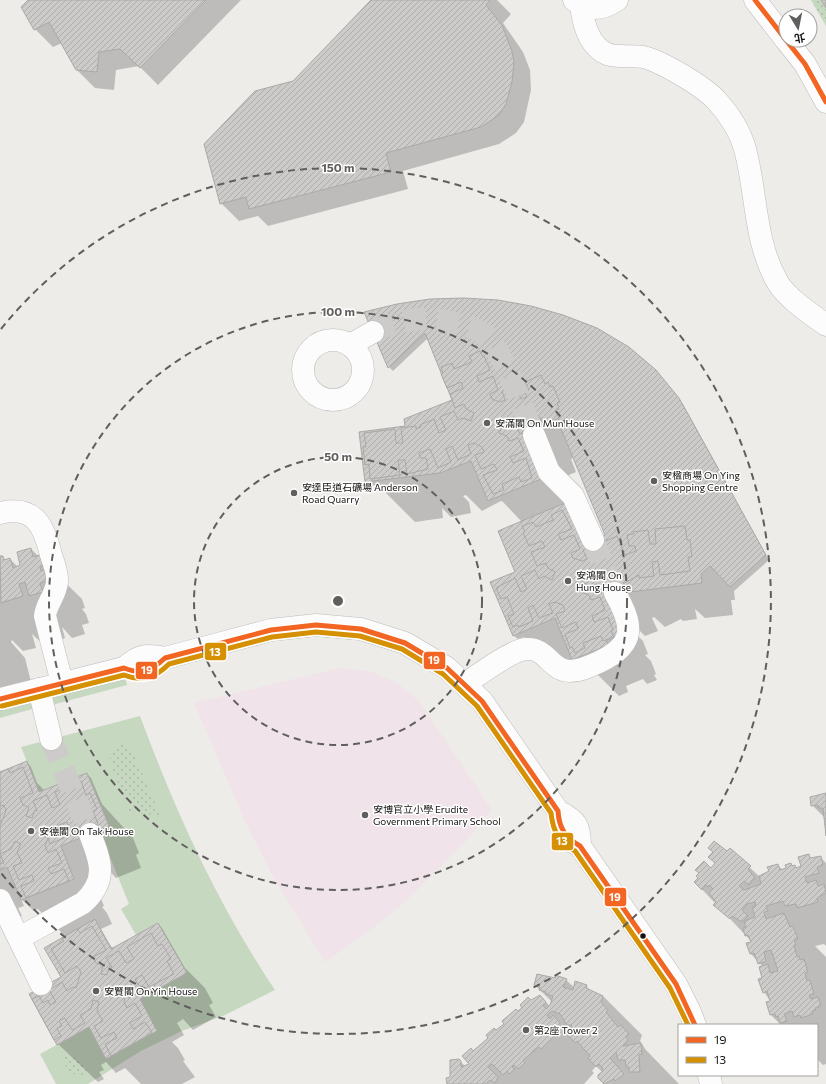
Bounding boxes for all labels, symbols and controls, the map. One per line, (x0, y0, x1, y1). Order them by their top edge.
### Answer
north arrow (778, 8, 818, 48)
text: 北 (793, 31, 806, 46)
text: 150 m (321, 160, 355, 174)
text: 100 m (321, 304, 355, 318)
place label: 安滿閣 On Mun House (495, 417, 594, 429)
marker: 安滿閣 On Mun House (482, 418, 492, 428)
text: 50 m (324, 449, 352, 463)
place label: 安楹商場 On Ying Shopping Centre (662, 469, 741, 493)
marker: 安楹商場 On Ying Shopping Centre (649, 476, 659, 486)
place label: 安達臣道石礦場 Anderson Road Quarry (302, 481, 418, 505)
marker: 安達臣道石礦場 Anderson Road Quarry (289, 488, 299, 498)
place label: 安鴻閣 On Hung House (576, 569, 631, 593)
marker: 安鴻閣 On Hung House (563, 576, 573, 586)
centre of rings (331, 594, 345, 608)
line badge: 13 (204, 642, 227, 661)
text: 13 (209, 645, 221, 658)
line badge: 19 (423, 651, 446, 670)
text: 19 (428, 653, 440, 666)
line badge: 19 (135, 661, 158, 680)
text: 19 (141, 663, 153, 676)
place label: 安博官立小學 Erudite Government Primary School (373, 803, 501, 827)
marker: 安博官立小學 Erudite Government Primary School (360, 810, 370, 820)
place label: 安德閣 On Tak House (39, 825, 134, 837)
marker: 安德閣 On Tak House (26, 826, 36, 836)
line badge: 13 (551, 832, 574, 851)
text: 13 (556, 834, 568, 847)
line badge: 19 (604, 887, 627, 907)
text: 19 (609, 890, 621, 903)
unlabelled marker (638, 931, 648, 941)
place label: 安賢閣 On Yin House (104, 985, 197, 997)
marker: 安賢閣 On Yin House (91, 986, 101, 996)
place label: 第2座 Tower 2 (534, 1024, 598, 1036)
legend (678, 1024, 818, 1076)
marker: 第2座 Tower 2 (521, 1025, 531, 1035)
text: 19 (714, 1032, 726, 1046)
text: 13 (714, 1052, 726, 1066)

